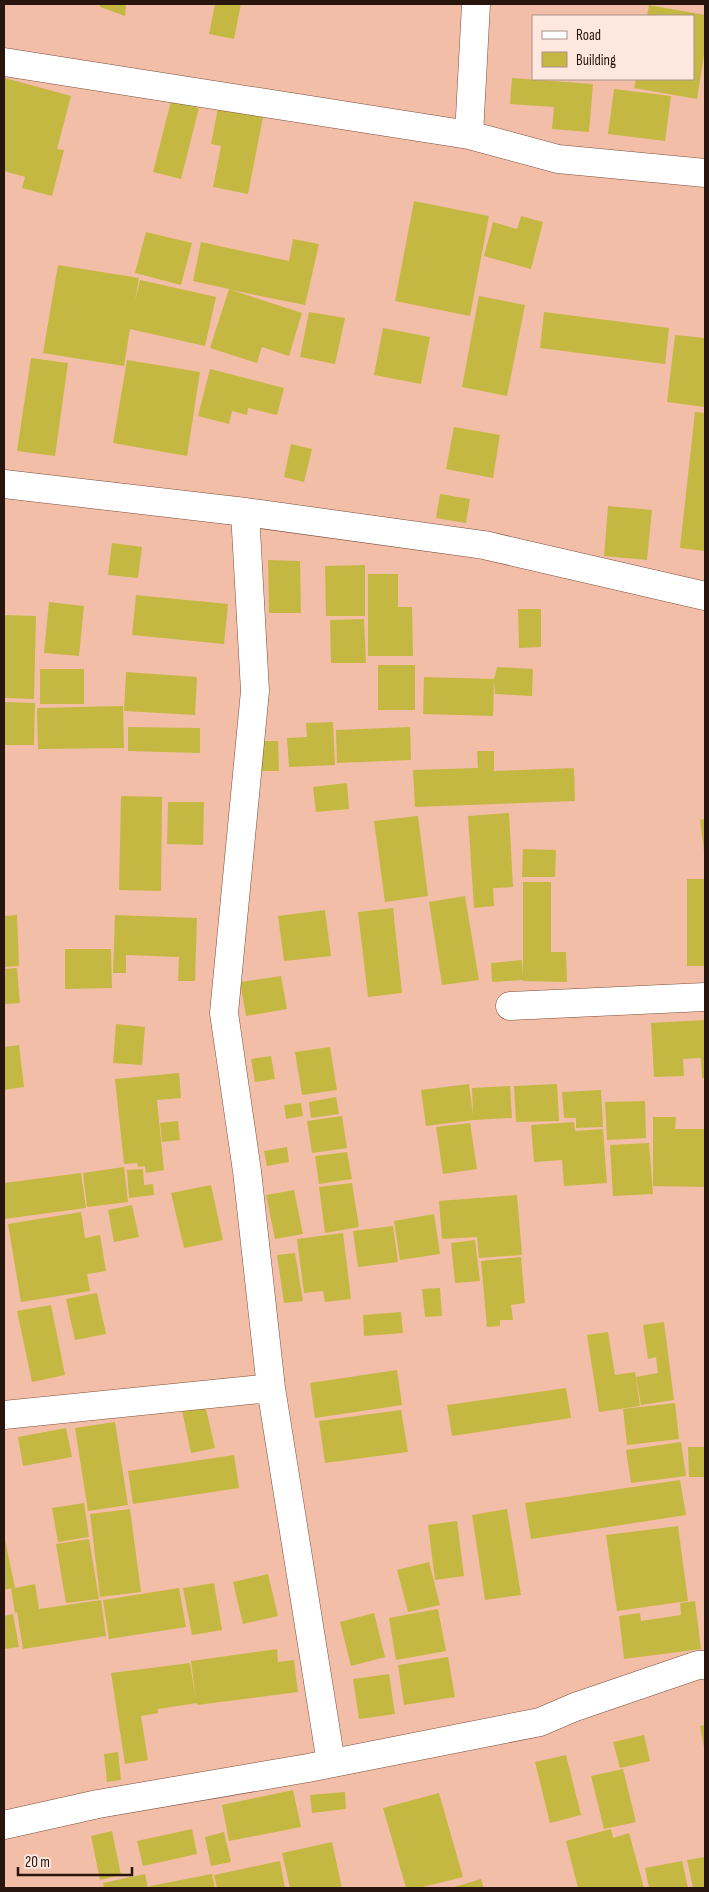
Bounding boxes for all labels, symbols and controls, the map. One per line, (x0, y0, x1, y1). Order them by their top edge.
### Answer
legend (532, 15, 694, 80)
text: Road (576, 26, 601, 45)
text: Building (576, 51, 616, 70)
scale bar (18, 1844, 131, 1876)
text: 20 m (25, 1853, 50, 1872)

